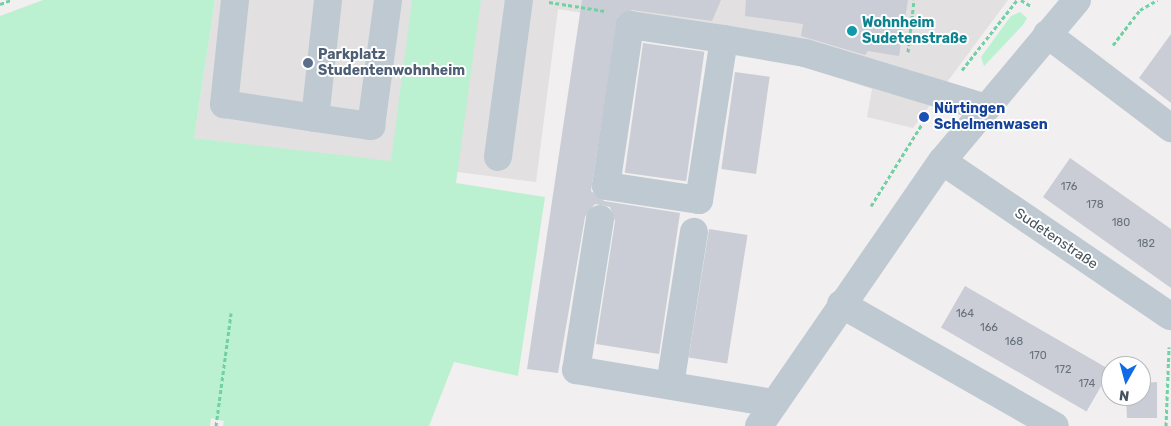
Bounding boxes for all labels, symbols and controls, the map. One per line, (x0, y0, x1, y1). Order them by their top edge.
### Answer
place label: Wohnheim Sudetenstraße (862, 15, 967, 48)
marker: Wohnheim Sudetenstraße (846, 25, 858, 37)
place label: Parkplatz Studentenwohnheim (318, 47, 465, 80)
marker: Parkplatz Studentenwohnheim (302, 57, 314, 69)
place label: Nürtingen Schelmenwasen (934, 101, 1048, 134)
marker: Nürtingen Schelmenwasen (918, 111, 930, 123)
house number: 176 (1061, 180, 1077, 194)
house number: 178 (1086, 198, 1104, 212)
street label: Sudetenstraße (1011, 205, 1101, 273)
house number: 180 (1112, 216, 1130, 230)
house number: 182 (1137, 237, 1155, 251)
house number: 164 (956, 307, 974, 321)
house number: 166 (980, 321, 998, 335)
house number: 168 (1005, 335, 1023, 349)
house number: 170 (1029, 349, 1047, 363)
north arrow (1101, 356, 1151, 406)
house number: 172 (1055, 363, 1071, 377)
house number: 174 (1079, 377, 1095, 391)
text: N (1118, 386, 1130, 404)

